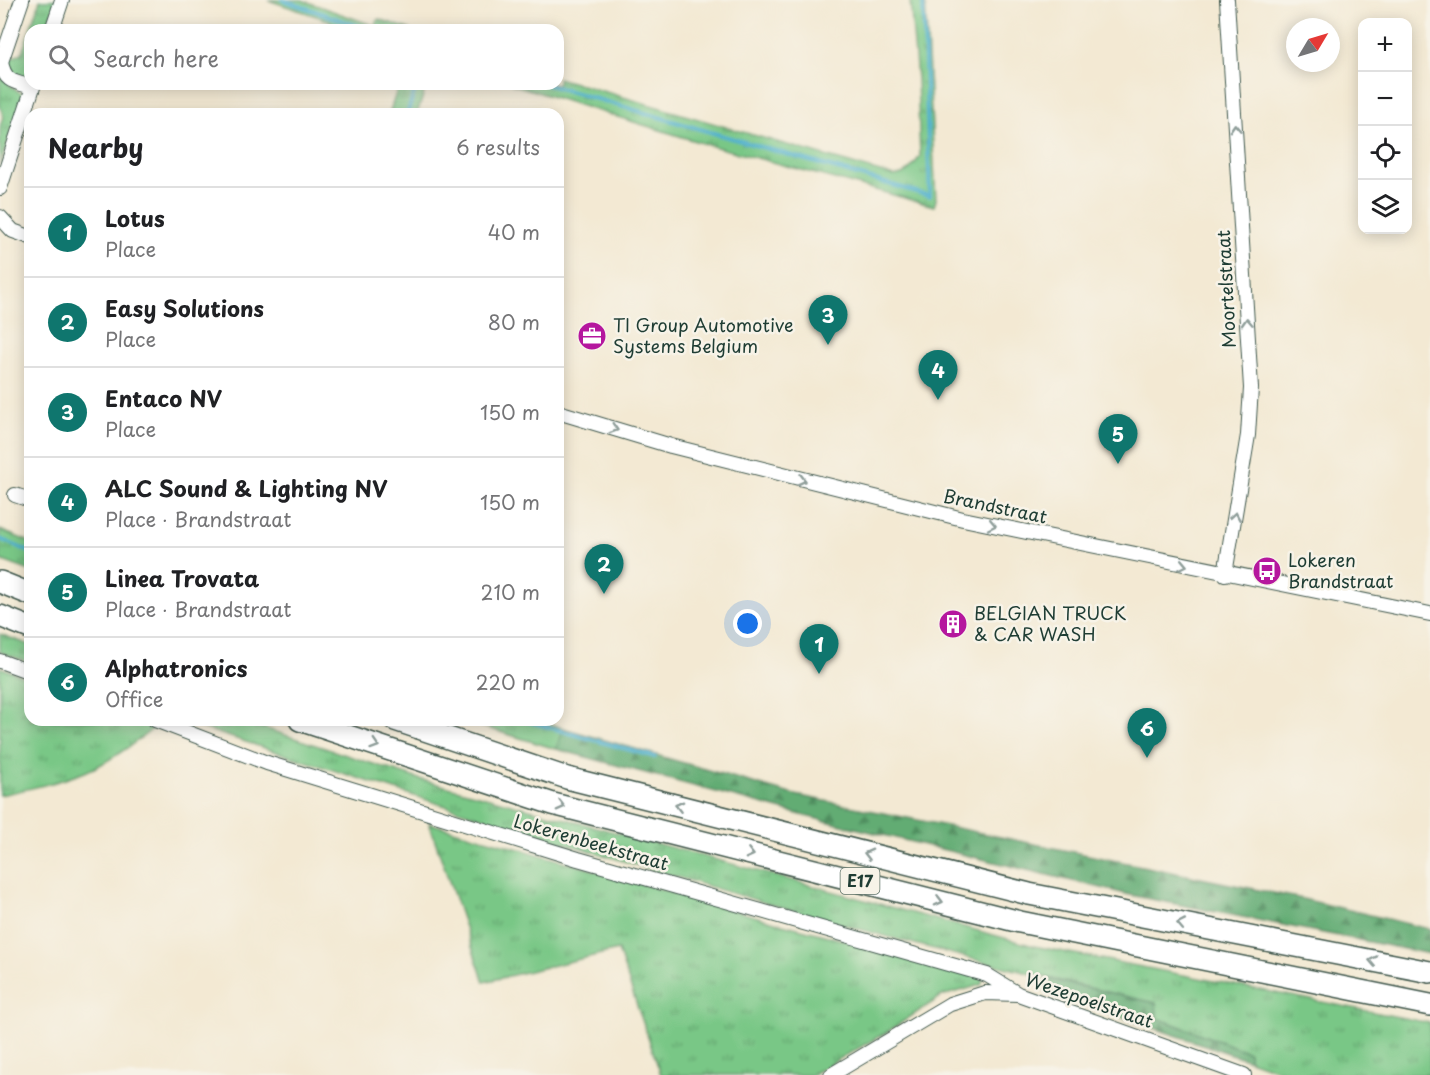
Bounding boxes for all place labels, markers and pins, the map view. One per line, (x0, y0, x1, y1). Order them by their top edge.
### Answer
pin: 3 (808, 296, 848, 345)
place label: TI Group Automotive Systems Belgium (613, 311, 793, 359)
office icon: TI Group Automotive Systems Belgium (576, 320, 608, 352)
pin: 4 (918, 350, 958, 400)
pin: 5 (1098, 414, 1138, 464)
pin: 2 (584, 544, 624, 594)
place label: Lokeren Brandstraat (1288, 546, 1393, 594)
bus stop icon: Lokeren Brandstraat (1251, 555, 1283, 587)
place label: BELGIAN TRUCK & CAR WASH (974, 599, 1127, 647)
building icon: BELGIAN TRUCK & CAR WASH (937, 608, 969, 640)
pin: 1 (800, 624, 838, 674)
pin: 6 (1128, 708, 1166, 758)

